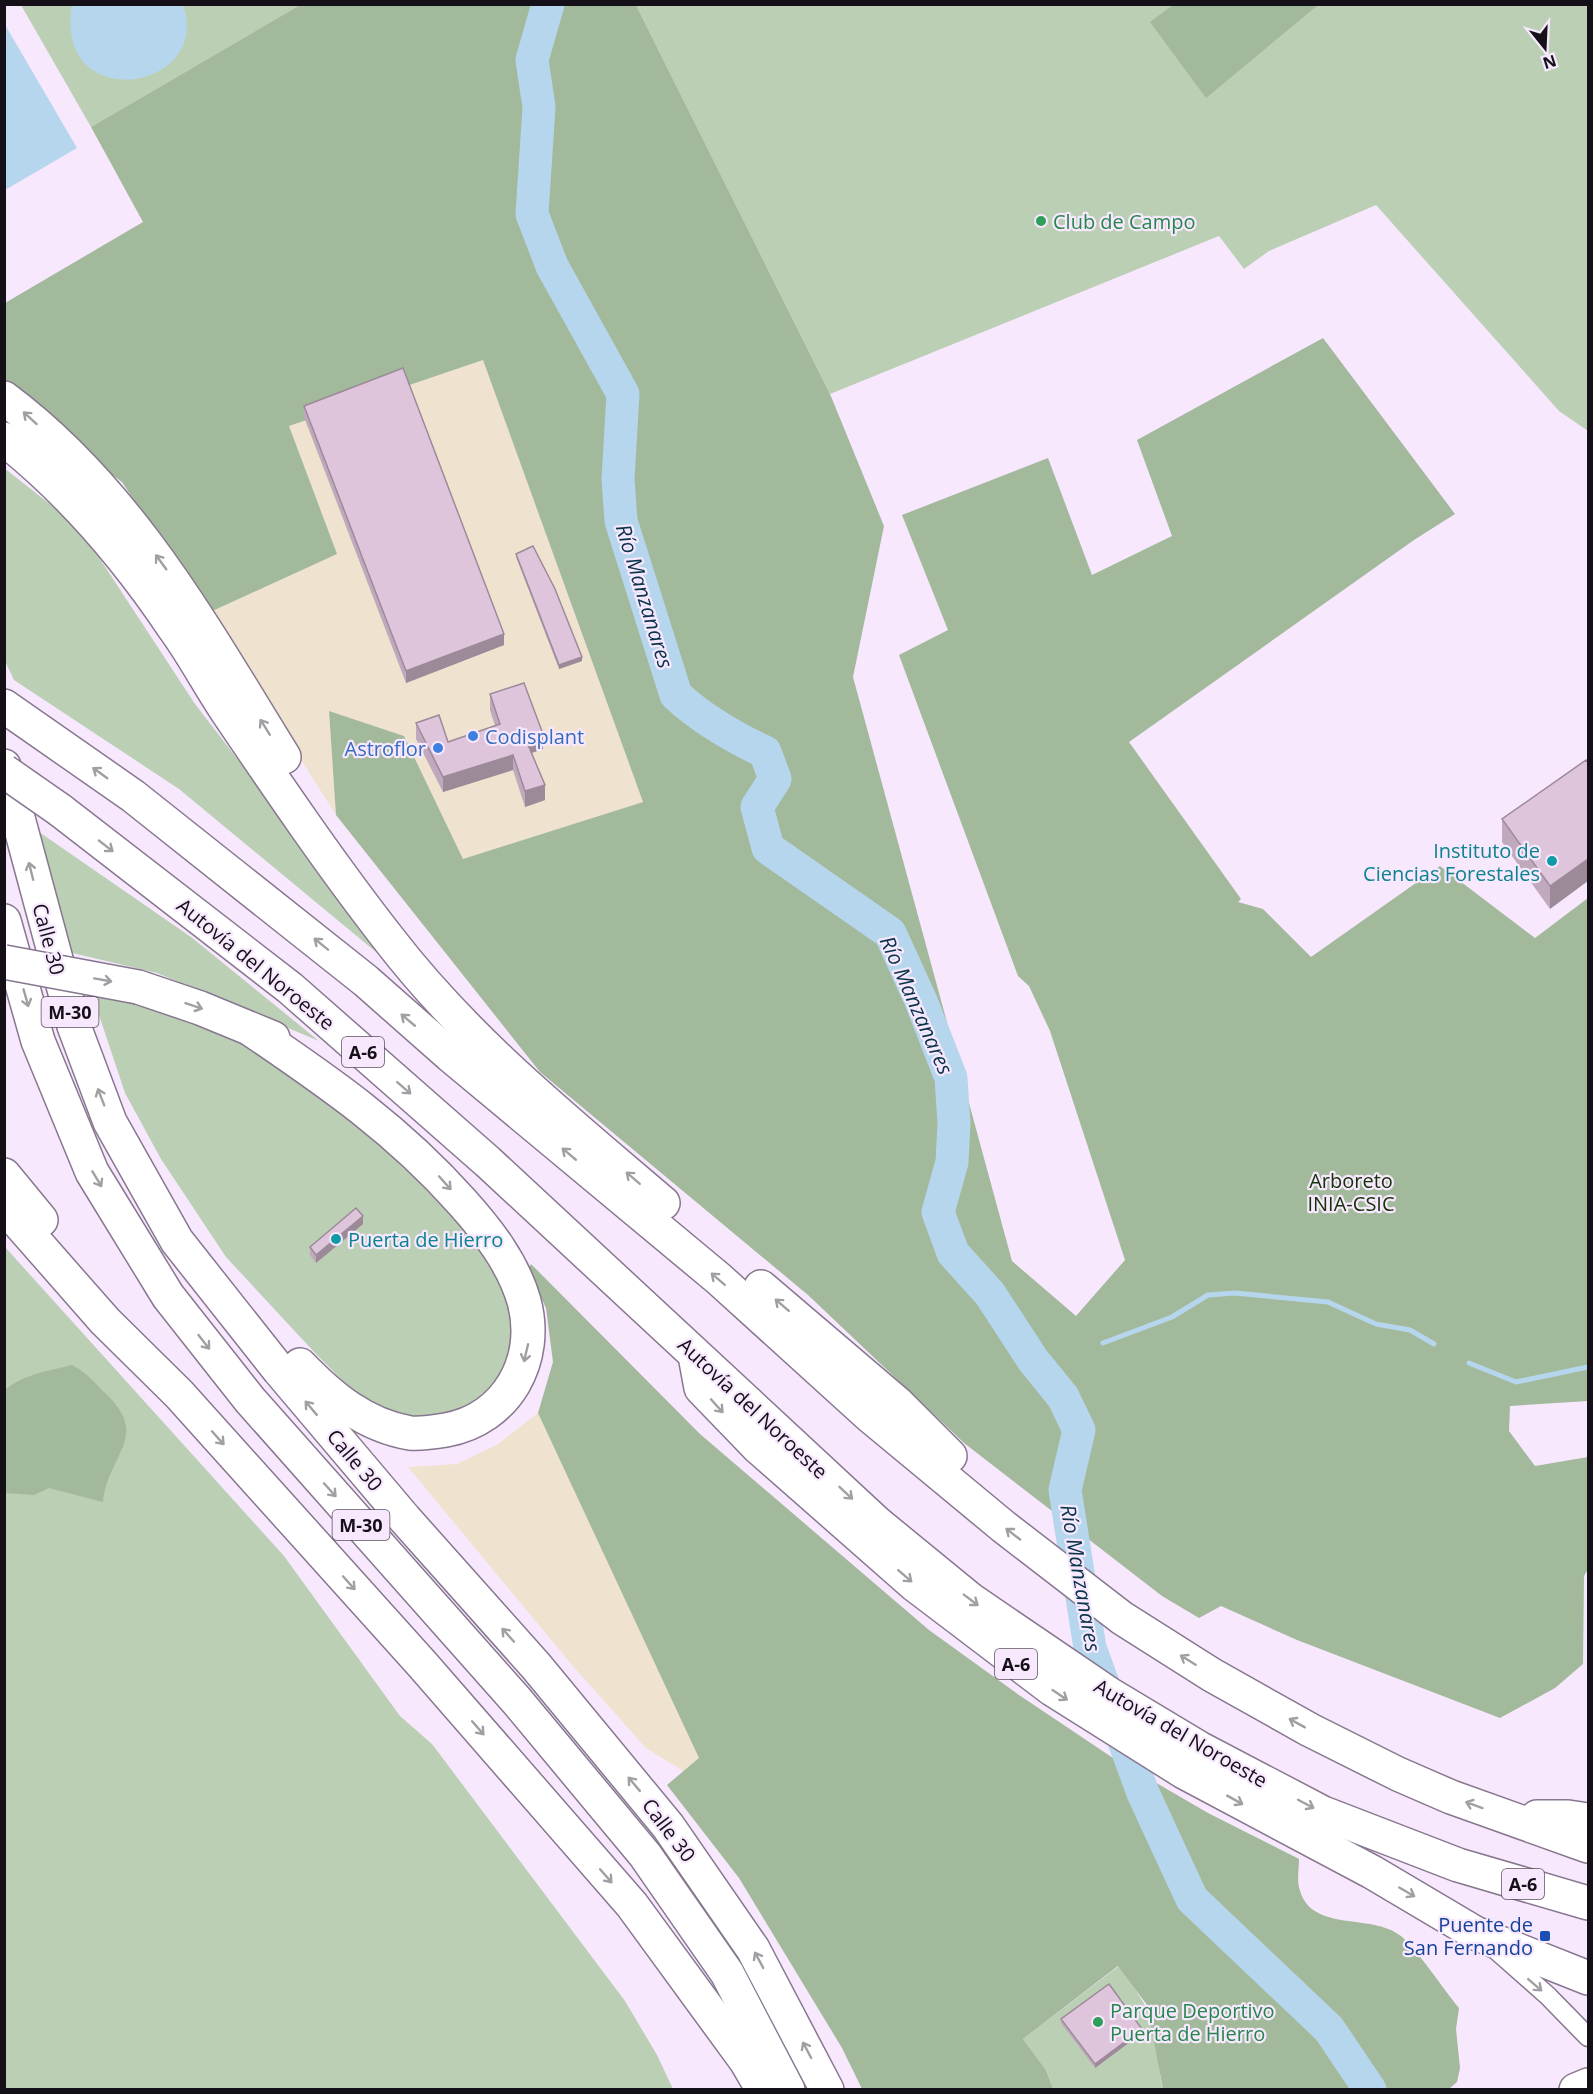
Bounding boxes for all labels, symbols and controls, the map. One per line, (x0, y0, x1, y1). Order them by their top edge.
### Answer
north arrow (1515, 18, 1575, 78)
text: N (1540, 50, 1559, 75)
place label: Club de Campo (1053, 208, 1196, 235)
marker: Club de Campo (1034, 214, 1048, 228)
one-way arrow (23, 411, 38, 425)
water label: Río Manzanares (610, 521, 680, 671)
one-way arrow (155, 555, 167, 571)
one-way arrow (259, 719, 271, 736)
place label: Codisplant (485, 723, 584, 750)
marker: Codisplant (466, 729, 480, 743)
place label: Astroflor (345, 735, 426, 762)
marker: Astroflor (431, 741, 445, 755)
one-way arrow (93, 767, 109, 779)
place label: Instituto de Ciencias Forestales (1363, 837, 1540, 887)
one-way arrow (98, 839, 114, 852)
marker: Instituto de Ciencias Forestales (1545, 854, 1559, 868)
one-way arrow (25, 861, 36, 880)
street label: Autovía del Noroeste (172, 892, 340, 1036)
street label: Calle 30 (26, 900, 72, 978)
water label: Río Manzanares (874, 931, 960, 1079)
one-way arrow (313, 938, 329, 951)
one-way arrow (93, 975, 113, 986)
one-way arrow (21, 988, 32, 1007)
road number: M-30 (42, 997, 98, 1027)
one-way arrow (184, 1001, 203, 1012)
one-way arrow (400, 1013, 416, 1026)
road number: A-6 (342, 1037, 384, 1067)
one-way arrow (396, 1081, 411, 1095)
one-way arrow (95, 1088, 106, 1107)
one-way arrow (561, 1148, 577, 1161)
park label: Arboreto INIA-CSIC (1307, 1167, 1395, 1217)
one-way arrow (91, 1170, 103, 1187)
one-way arrow (626, 1171, 641, 1185)
one-way arrow (438, 1175, 452, 1190)
place label: Puerta de Hierro (348, 1226, 503, 1253)
marker: Puerta de Hierro (329, 1232, 343, 1246)
one-way arrow (711, 1272, 726, 1286)
one-way arrow (774, 1298, 789, 1312)
street label: Autovía del Noroeste (672, 1331, 834, 1485)
one-way arrow (197, 1333, 210, 1349)
one-way arrow (520, 1342, 531, 1362)
one-way arrow (710, 1398, 724, 1413)
one-way arrow (305, 1400, 318, 1416)
street label: Calle 30 (321, 1423, 389, 1497)
one-way arrow (211, 1430, 225, 1445)
one-way arrow (323, 1482, 337, 1497)
one-way arrow (838, 1486, 853, 1501)
water label: Río Manzanares (1054, 1502, 1108, 1654)
road number: M-30 (332, 1510, 389, 1540)
one-way arrow (1005, 1527, 1021, 1540)
one-way arrow (897, 1570, 913, 1583)
one-way arrow (342, 1575, 356, 1590)
one-way arrow (963, 1593, 979, 1606)
one-way arrow (501, 1628, 515, 1643)
road number: A-6 (995, 1649, 1037, 1679)
one-way arrow (1180, 1654, 1196, 1666)
street label: Autovía del Noroeste (1090, 1672, 1272, 1794)
one-way arrow (1051, 1689, 1067, 1701)
one-way arrow (1289, 1717, 1307, 1728)
one-way arrow (471, 1720, 485, 1735)
one-way arrow (627, 1776, 640, 1792)
street label: Calle 30 (636, 1793, 702, 1867)
one-way arrow (1226, 1794, 1243, 1806)
one-way arrow (1297, 1798, 1314, 1810)
one-way arrow (1465, 1799, 1484, 1810)
one-way arrow (599, 1868, 613, 1883)
road number: A-6 (1502, 1869, 1544, 1899)
one-way arrow (1398, 1886, 1415, 1898)
place label: Puente de San Fernando (1404, 1911, 1533, 1961)
marker: Puente de San Fernando (1538, 1929, 1552, 1943)
one-way arrow (753, 1951, 764, 1969)
one-way arrow (1528, 1978, 1543, 1992)
place label: Parque Deportivo Puerta de Hierro (1110, 1997, 1275, 2047)
marker: Parque Deportivo Puerta de Hierro (1091, 2015, 1105, 2029)
one-way arrow (801, 2042, 812, 2060)

